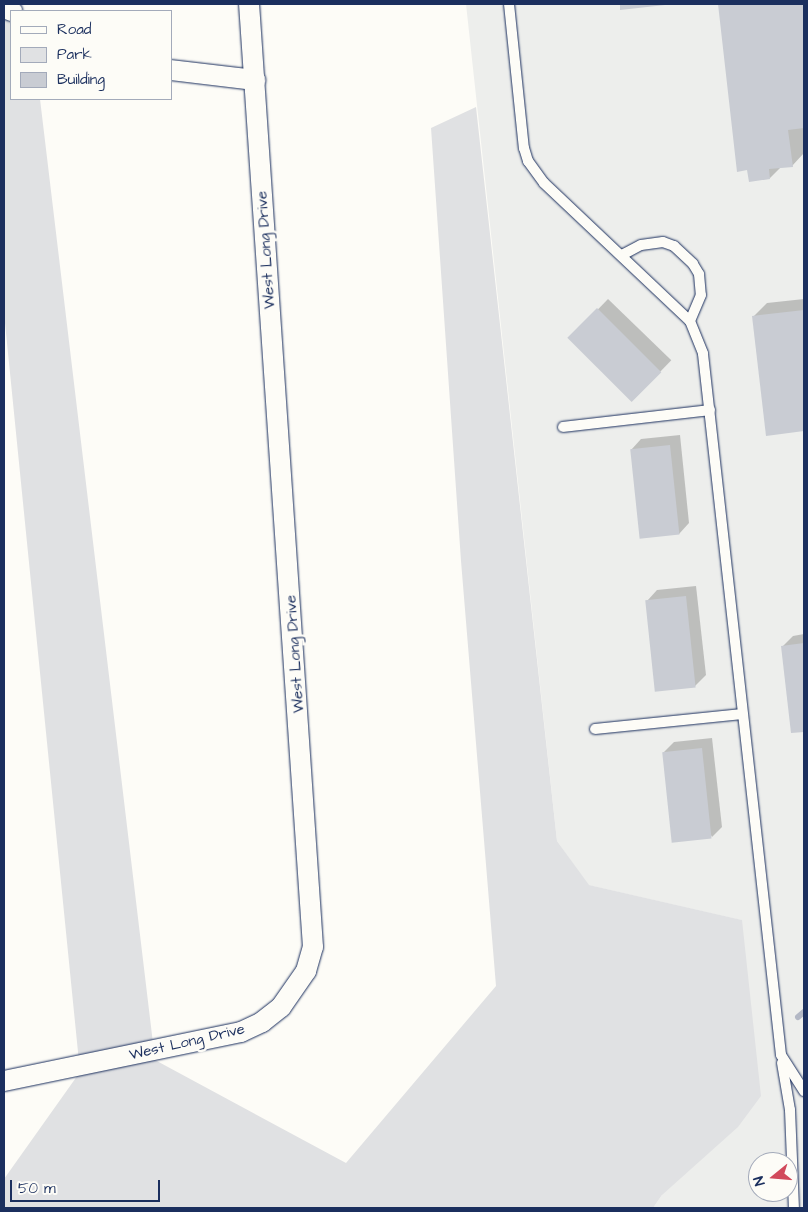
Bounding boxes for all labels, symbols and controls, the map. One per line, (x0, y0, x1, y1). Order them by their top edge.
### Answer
legend (10, 10, 172, 100)
text: Road (57, 19, 91, 40)
text: Park (57, 44, 92, 65)
text: Building (57, 69, 105, 90)
street label: West Long Drive (253, 190, 279, 310)
street label: West Long Drive (282, 594, 308, 714)
street label: West Long Drive (127, 1020, 247, 1064)
north arrow (748, 1152, 798, 1202)
scale bar (12, 1170, 162, 1202)
text: N (749, 1174, 770, 1188)
text: 50 m (18, 1178, 56, 1199)

